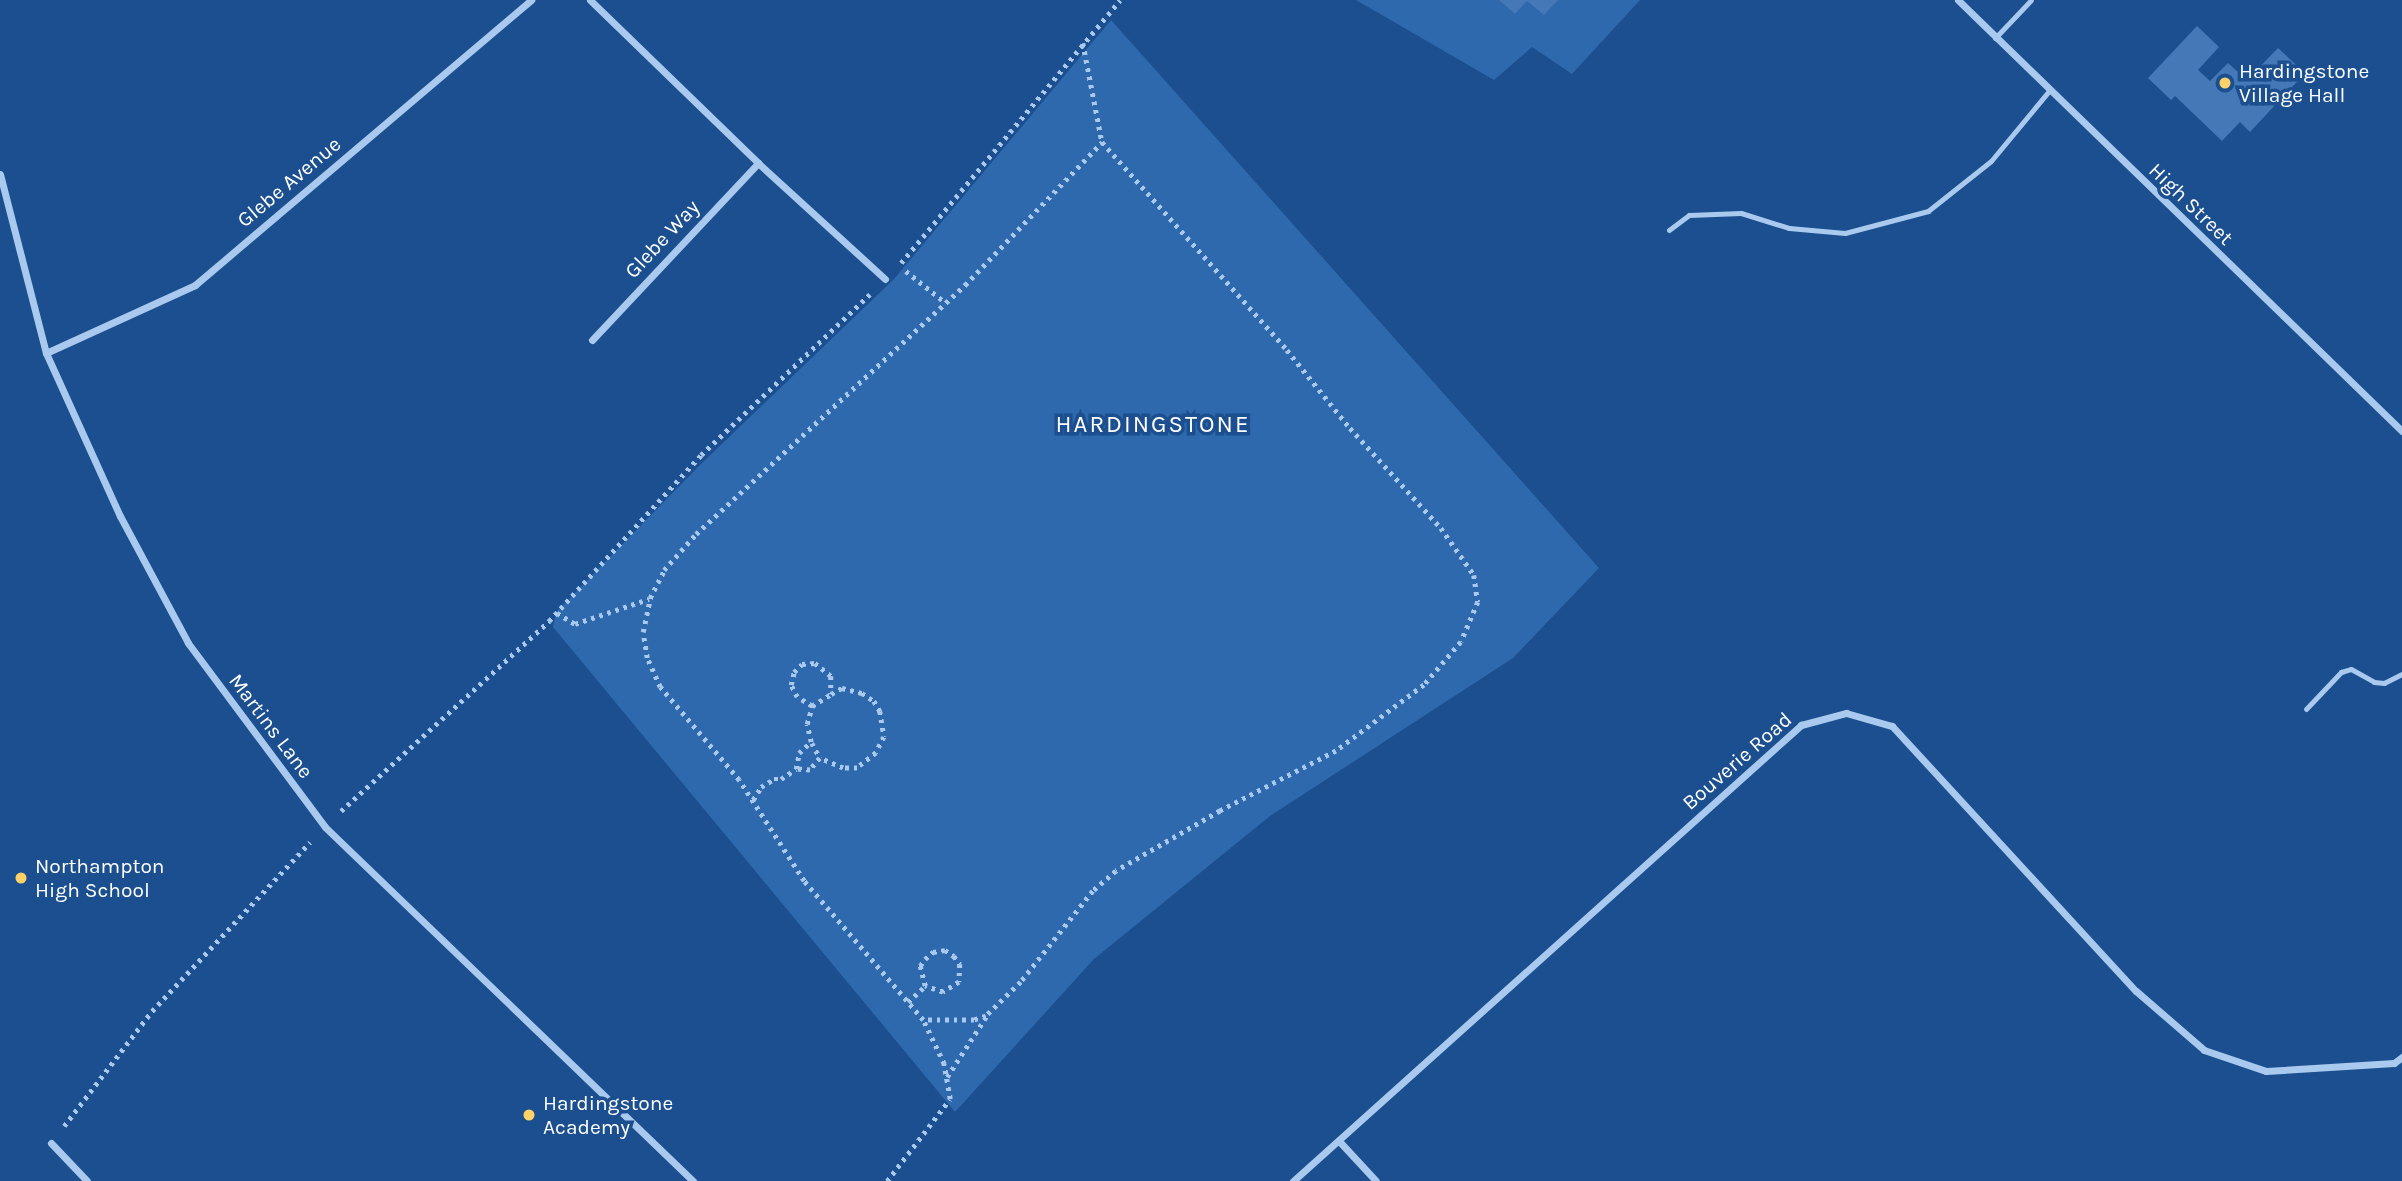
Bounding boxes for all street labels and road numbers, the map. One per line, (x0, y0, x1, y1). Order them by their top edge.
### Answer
street label: Glebe Avenue (232, 131, 346, 233)
street label: High Street (2144, 158, 2238, 250)
street label: Glebe Way (619, 195, 705, 283)
street label: Martins Lane (223, 669, 319, 783)
street label: Bouverie Road (1677, 707, 1797, 815)

